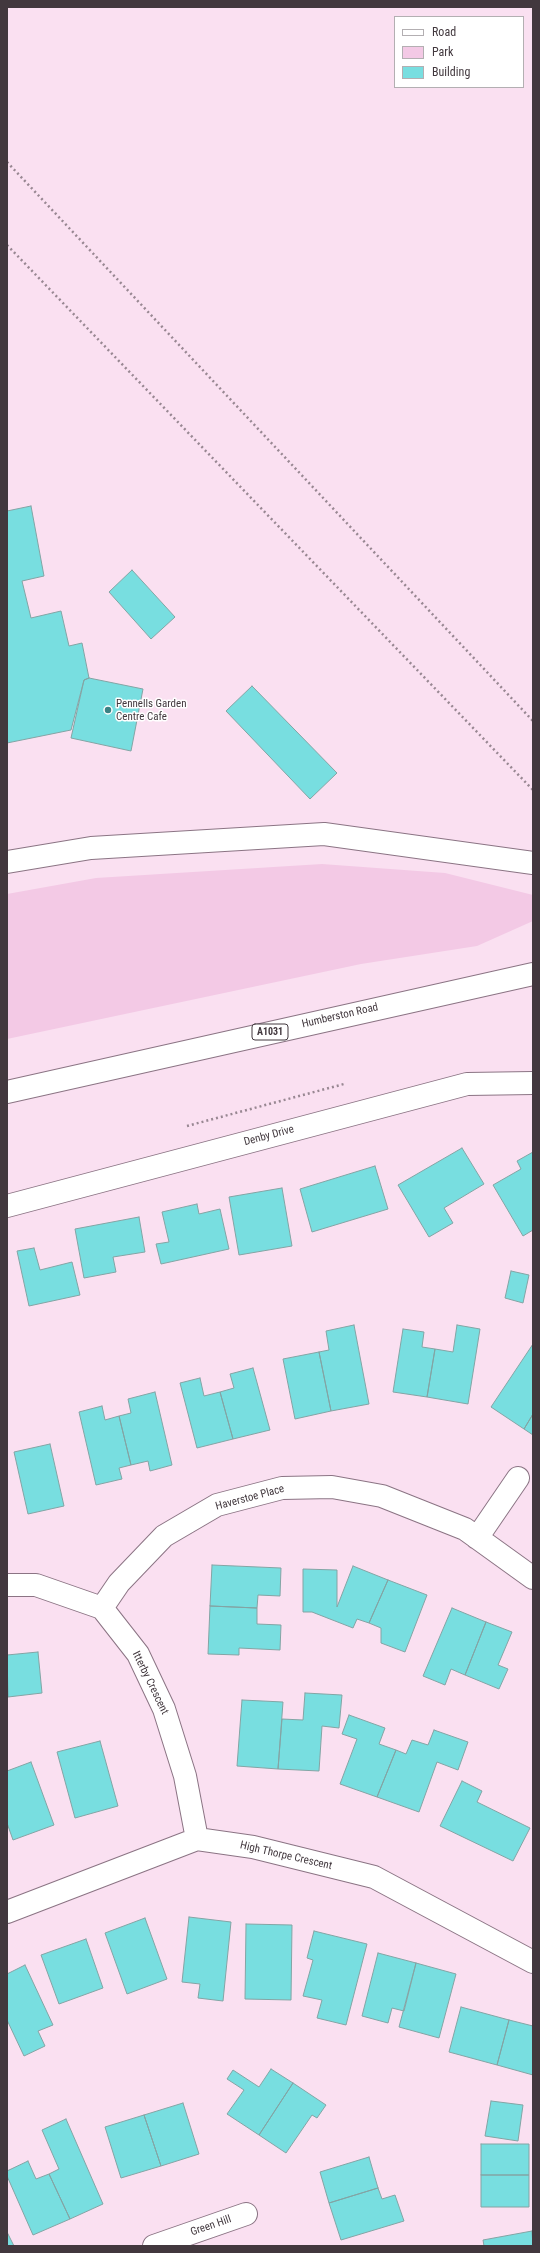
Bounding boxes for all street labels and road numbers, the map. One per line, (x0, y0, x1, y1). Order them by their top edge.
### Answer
street label: Humberston Road (301, 1001, 379, 1031)
road number: A1031 (252, 1024, 288, 1040)
street label: Denby Drive (243, 1123, 295, 1149)
street label: Haverstoe Place (214, 1482, 286, 1514)
street label: Itterby Crescent (129, 1649, 171, 1717)
street label: High Thorpe Crescent (239, 1839, 333, 1873)
street label: Green Hill (189, 2213, 233, 2239)

